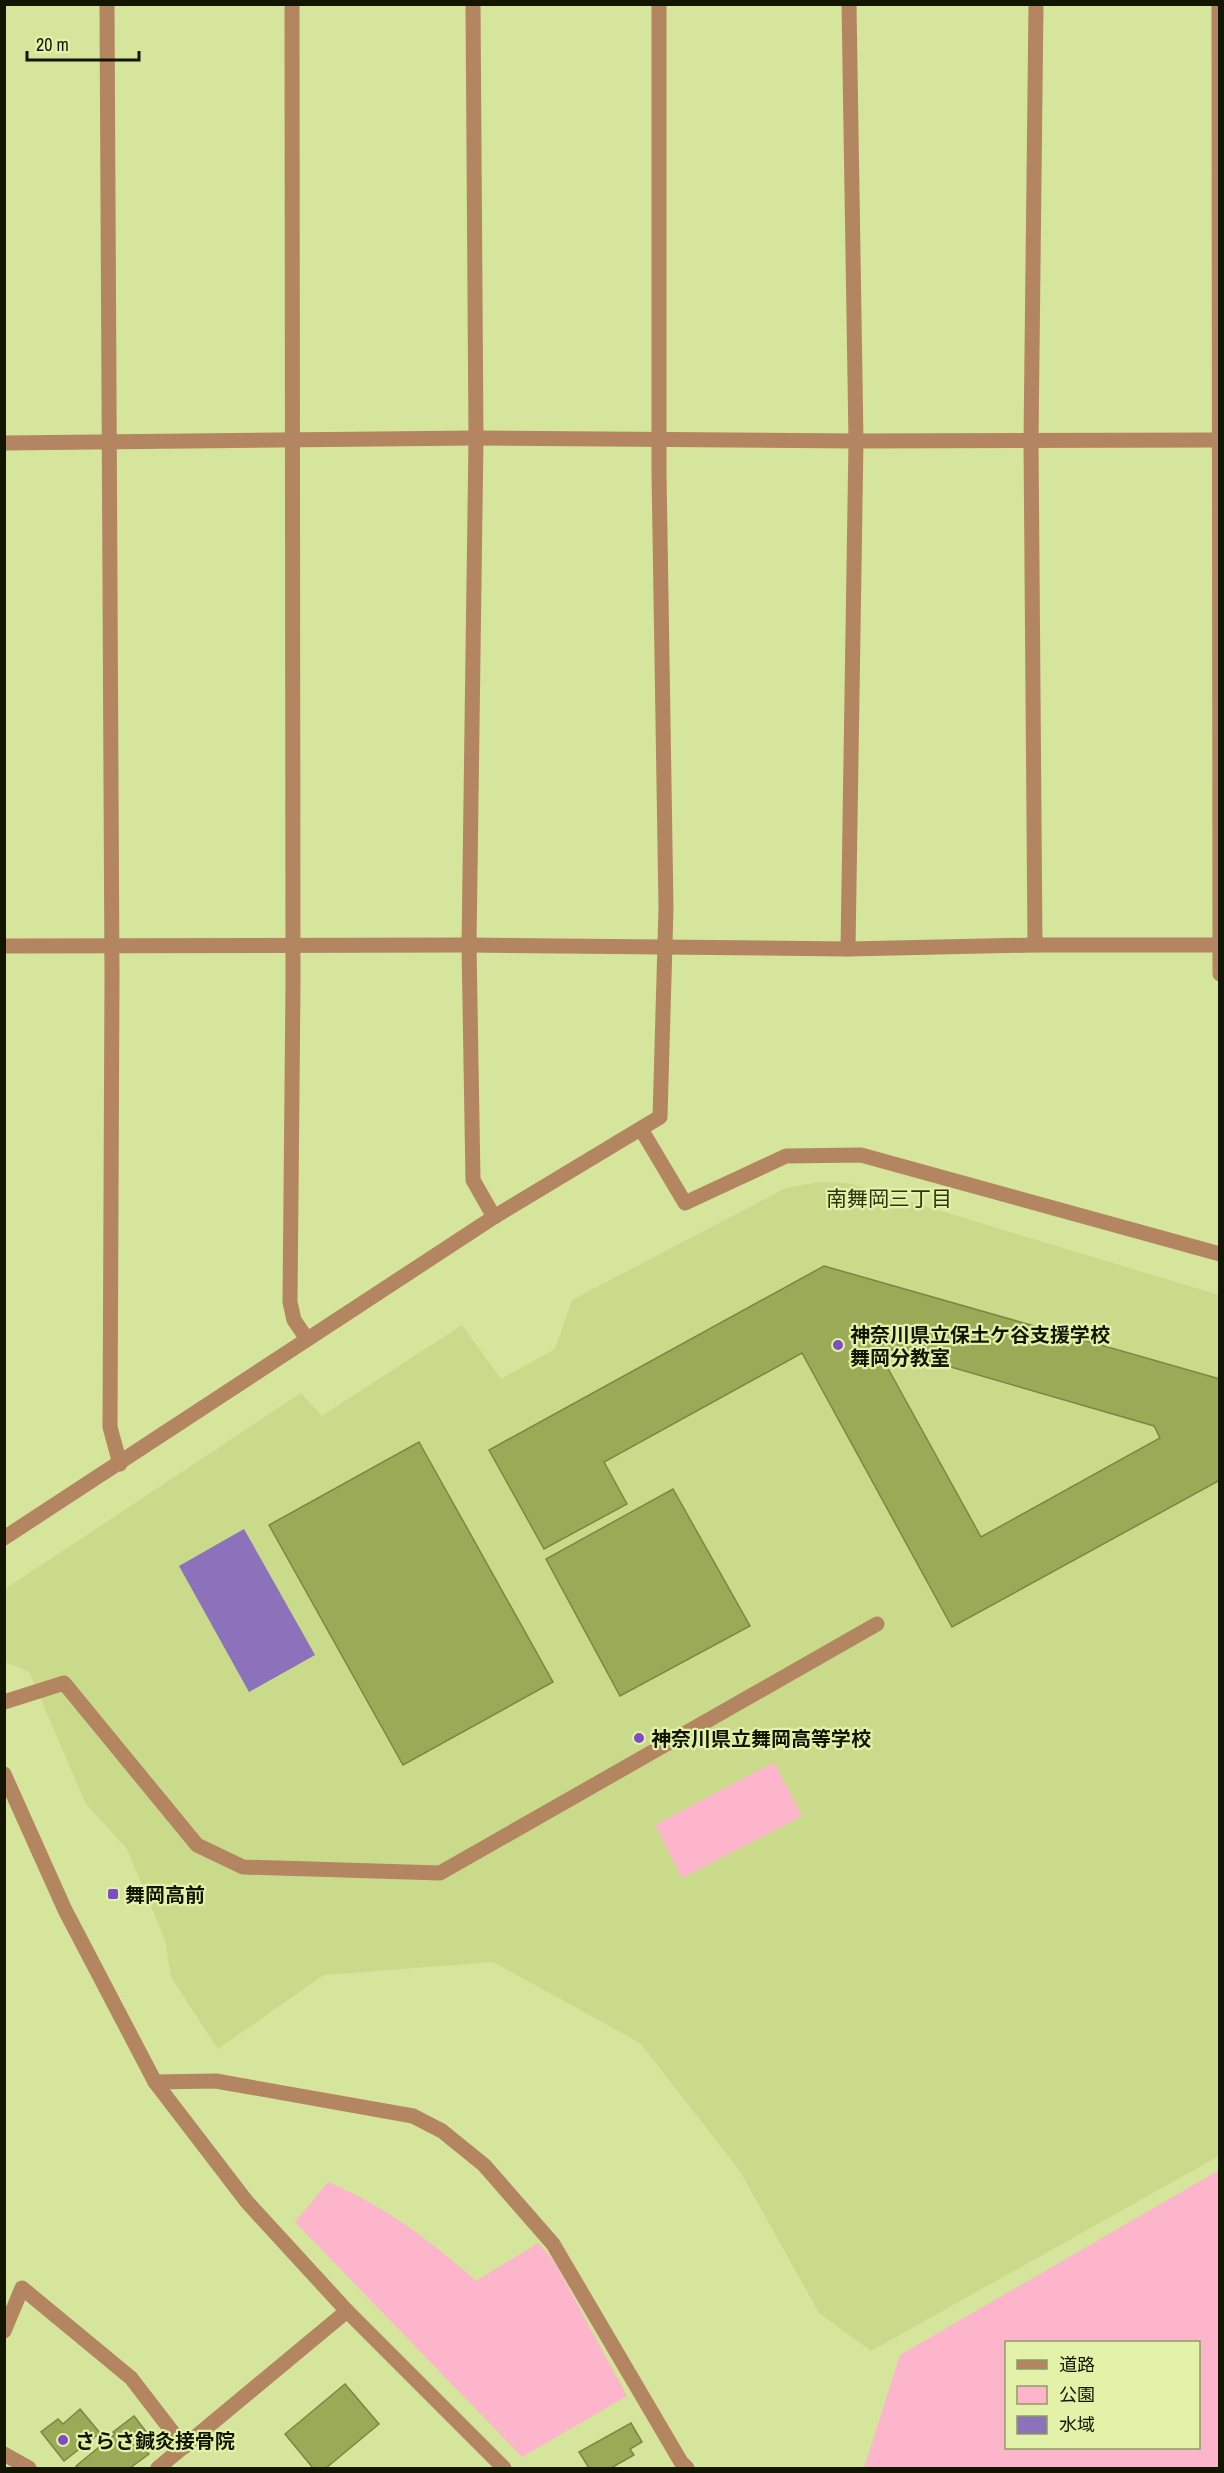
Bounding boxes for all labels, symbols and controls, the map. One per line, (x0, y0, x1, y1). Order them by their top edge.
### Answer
scale bar (27, 24, 140, 62)
text: 20 m (36, 32, 69, 57)
district label: 南舞岡三丁目 (826, 1184, 952, 1213)
place label: 神奈川県立保土ケ谷支援学校 舞岡分教室 (850, 1321, 1110, 1371)
marker: 神奈川県立保土ケ谷支援学校 舞岡分教室 (831, 1338, 845, 1352)
place label: 神奈川県立舞岡高等学校 (651, 1725, 871, 1752)
marker: 神奈川県立舞岡高等学校 (632, 1731, 646, 1745)
place label: 舞岡高前 (125, 1881, 205, 1908)
marker: 舞岡高前 (106, 1887, 120, 1901)
legend (1005, 2341, 1200, 2449)
text: 道路 (1059, 2352, 1095, 2377)
text: 公園 (1059, 2382, 1095, 2407)
text: 水域 (1059, 2412, 1095, 2437)
place label: さらさ鍼灸接骨院 (75, 2427, 235, 2454)
marker: さらさ鍼灸接骨院 (56, 2433, 70, 2447)

